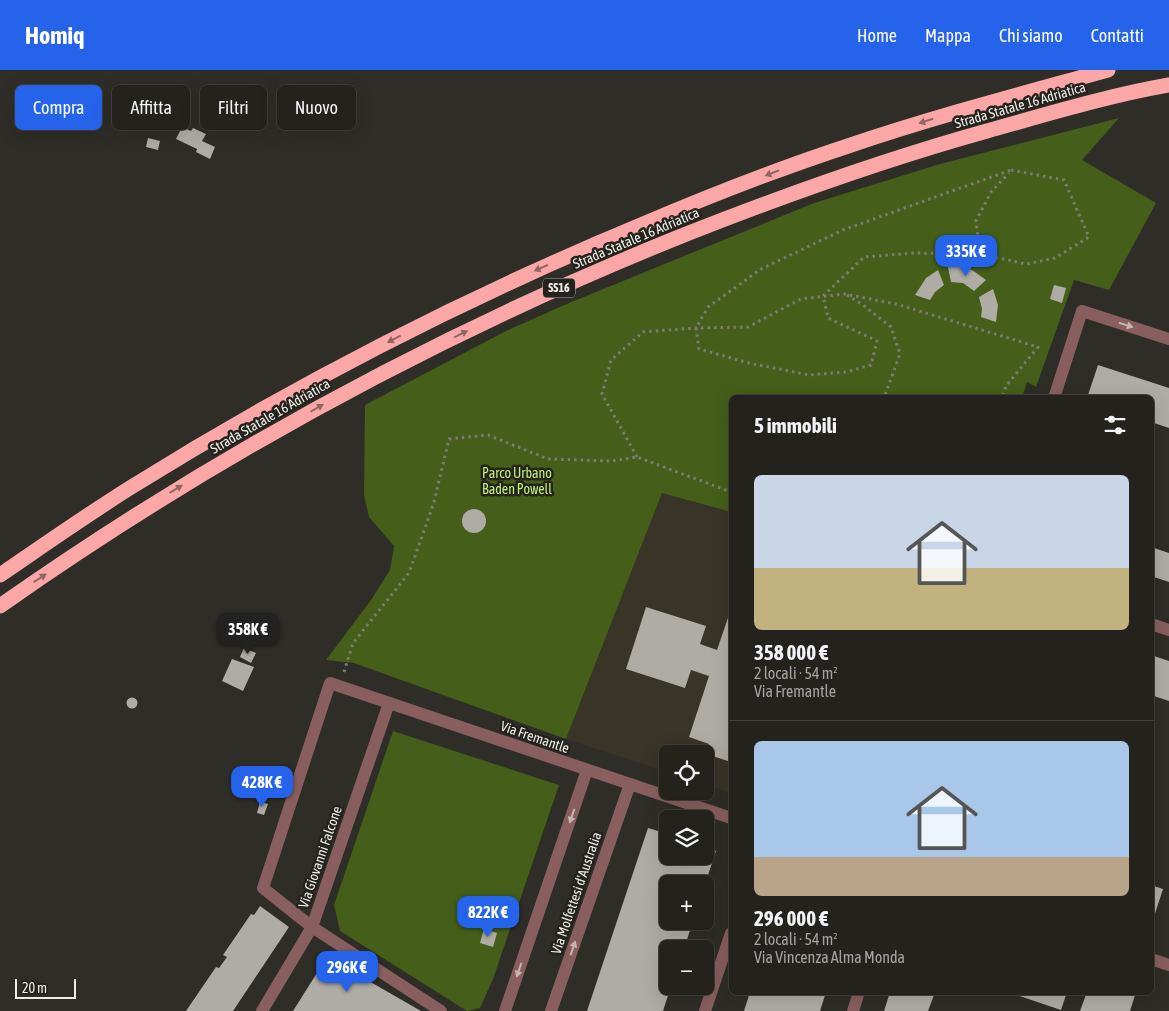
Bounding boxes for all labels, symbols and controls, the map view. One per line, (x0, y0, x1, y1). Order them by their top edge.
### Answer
text: Homiq (25, 22, 84, 49)
text: Home (857, 25, 897, 46)
text: Mappa (925, 25, 971, 46)
text: Chi siamo (999, 25, 1063, 46)
text: Contatti (1091, 25, 1144, 46)
street label: Strada Statale 16 Adriatica (953, 79, 1087, 131)
chip: Compra (15, 85, 102, 130)
chip: Affitta (112, 85, 190, 130)
chip: Filtri (200, 85, 267, 130)
chip: Nuovo (277, 85, 356, 130)
one-way arrow (918, 117, 933, 125)
one-way arrow (764, 169, 779, 177)
street label: Strada Statale 16 Adriatica (570, 204, 702, 272)
pin: 335K € (925, 234, 1007, 277)
text: 335K € (946, 242, 986, 260)
one-way arrow (534, 264, 548, 272)
road number: SS16 (543, 278, 575, 298)
one-way arrow (1118, 322, 1133, 330)
one-way arrow (454, 329, 469, 338)
one-way arrow (387, 335, 402, 343)
street label: Strada Statale 16 Adriatica (207, 375, 333, 457)
one-way arrow (310, 404, 324, 413)
icon: filters (1101, 411, 1129, 439)
text: 5 immobili (754, 413, 837, 437)
park label: Parco Urbano Baden Powell (482, 465, 552, 497)
one-way arrow (170, 485, 183, 494)
icon: home (897, 508, 987, 598)
one-way arrow (33, 573, 47, 583)
pin: 358K € (207, 612, 289, 655)
text: 358K € (228, 620, 268, 638)
text: 358 000 € (754, 640, 828, 664)
text: 2 locali · 54 m² (754, 664, 838, 682)
text: Via Fremantle (754, 682, 836, 700)
street label: Via Fremantle (498, 718, 572, 756)
map controls (659, 745, 714, 995)
button: locate (659, 745, 714, 800)
pin: 428K € (221, 766, 303, 808)
text: 428K € (242, 773, 282, 791)
icon: home (897, 773, 987, 863)
street label: Via Giovanni Falcone (295, 804, 345, 910)
one-way arrow (567, 809, 575, 824)
button: layers (659, 810, 714, 865)
street label: Via Molfettesi d'Australia (548, 830, 604, 956)
button: + (659, 875, 714, 930)
pin: 822K € (447, 896, 529, 938)
text: 822K € (468, 903, 508, 921)
text: 296 000 € (754, 906, 828, 930)
text: 2 locali · 54 m² (754, 930, 838, 948)
button: − (659, 940, 714, 995)
one-way arrow (570, 941, 577, 956)
text: Via Vincenza Alma Monda (754, 948, 905, 966)
pin: 296K € (306, 950, 388, 993)
text: 296K € (327, 958, 367, 976)
one-way arrow (515, 963, 523, 978)
scale bar (15, 976, 76, 999)
text: 20 m (22, 980, 47, 996)

